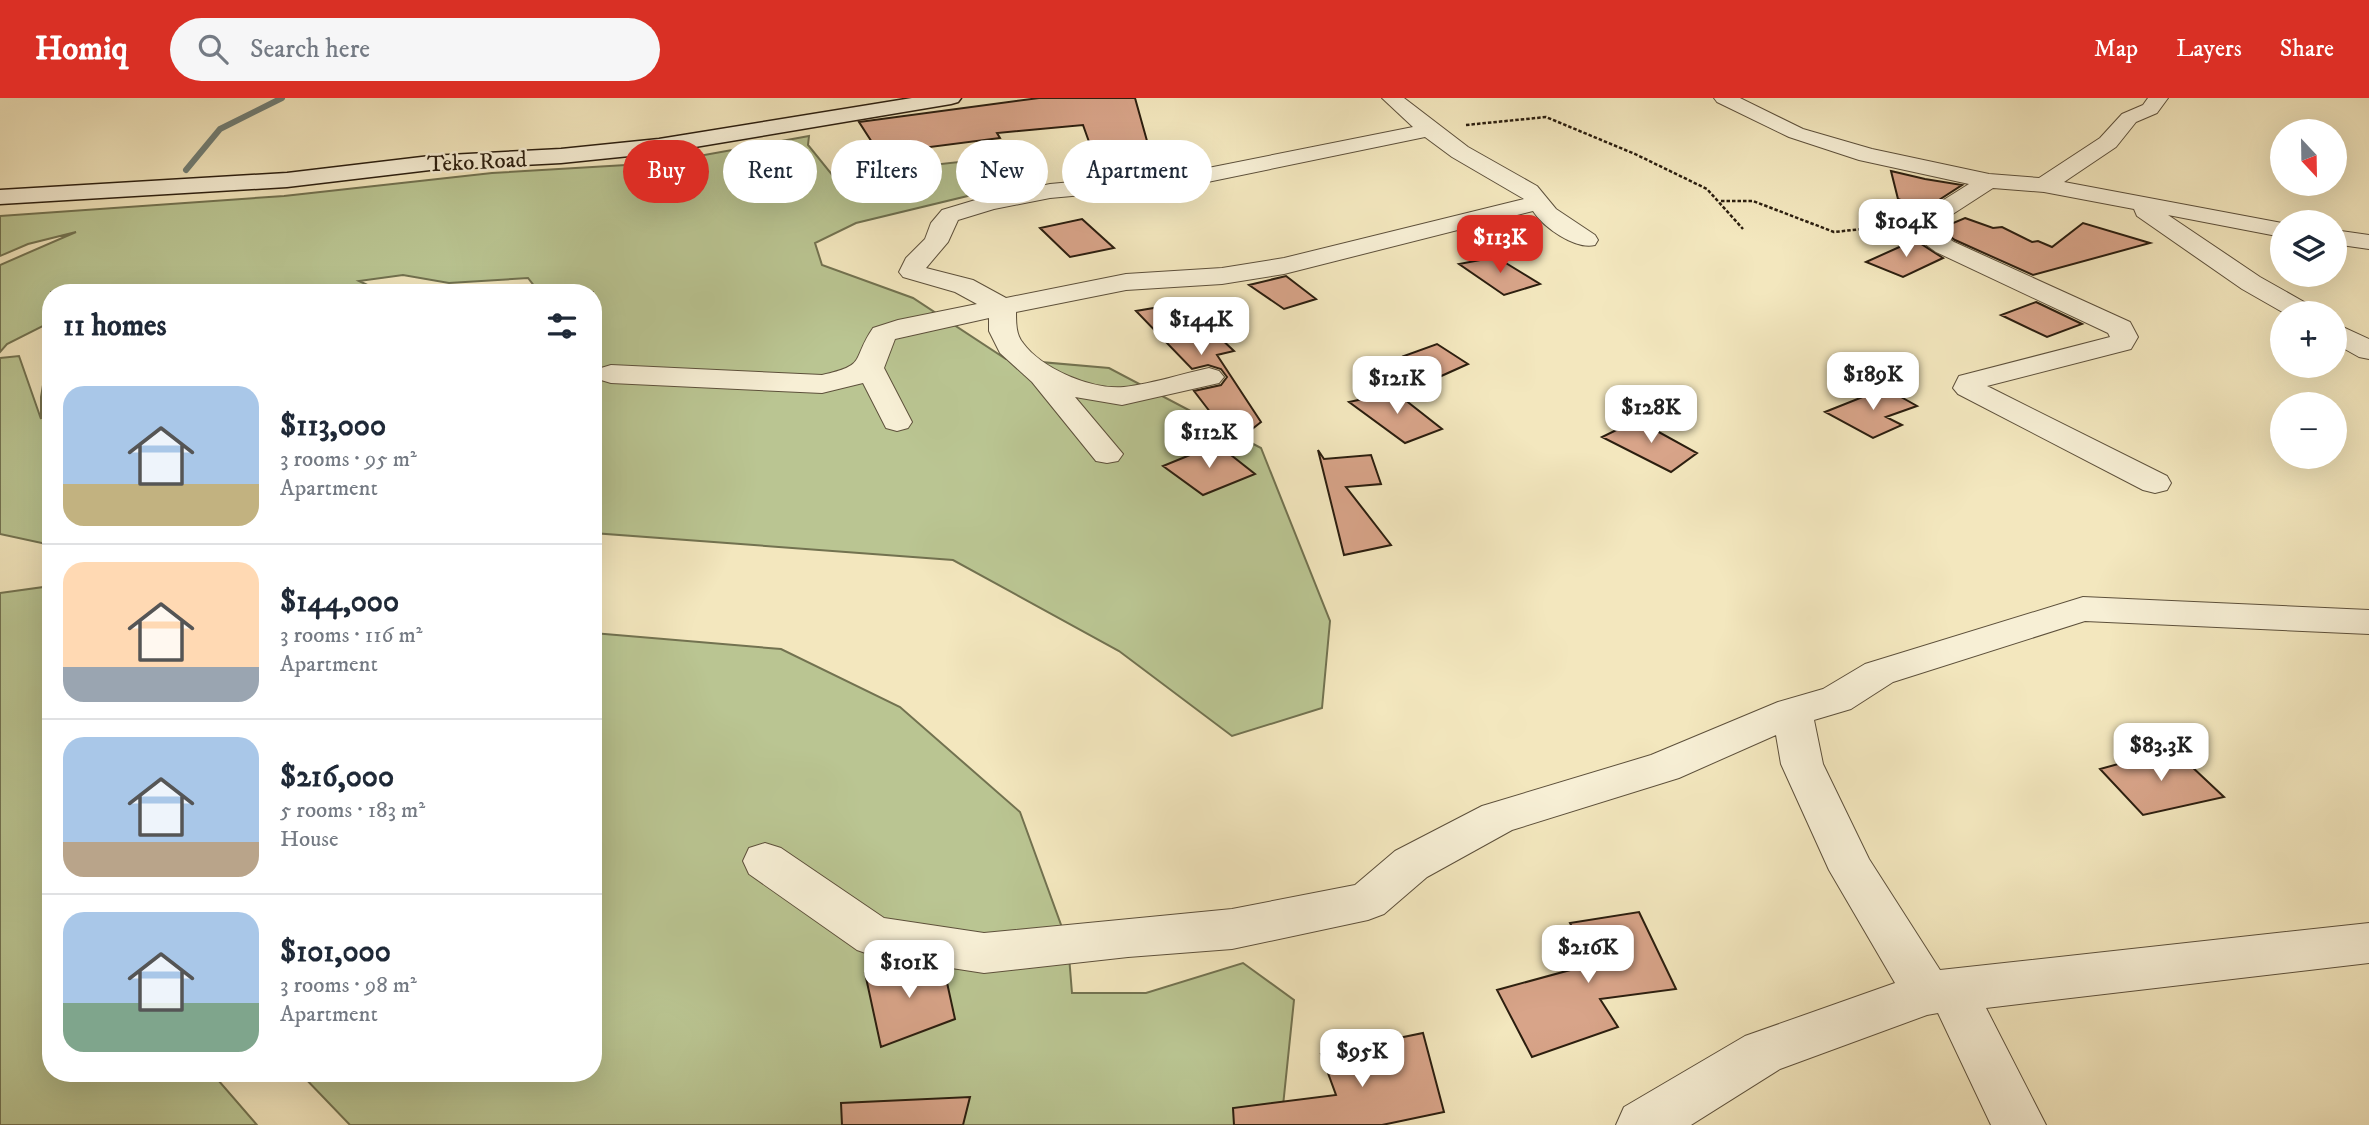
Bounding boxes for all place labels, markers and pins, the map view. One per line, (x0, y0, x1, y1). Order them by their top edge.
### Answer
pin: $104K (1857, 200, 1955, 259)
pin: $113K (1451, 216, 1549, 275)
pin: $144K (1152, 298, 1250, 357)
pin: $189K (1824, 352, 1922, 412)
pin: $121K (1348, 356, 1446, 416)
pin: $128K (1602, 386, 1700, 445)
pin: $112K (1160, 410, 1258, 470)
pin: $83.3K (2104, 724, 2218, 783)
pin: $216K (1539, 926, 1637, 985)
pin: $101K (860, 940, 958, 1000)
pin: $95K (1321, 1030, 1403, 1089)

